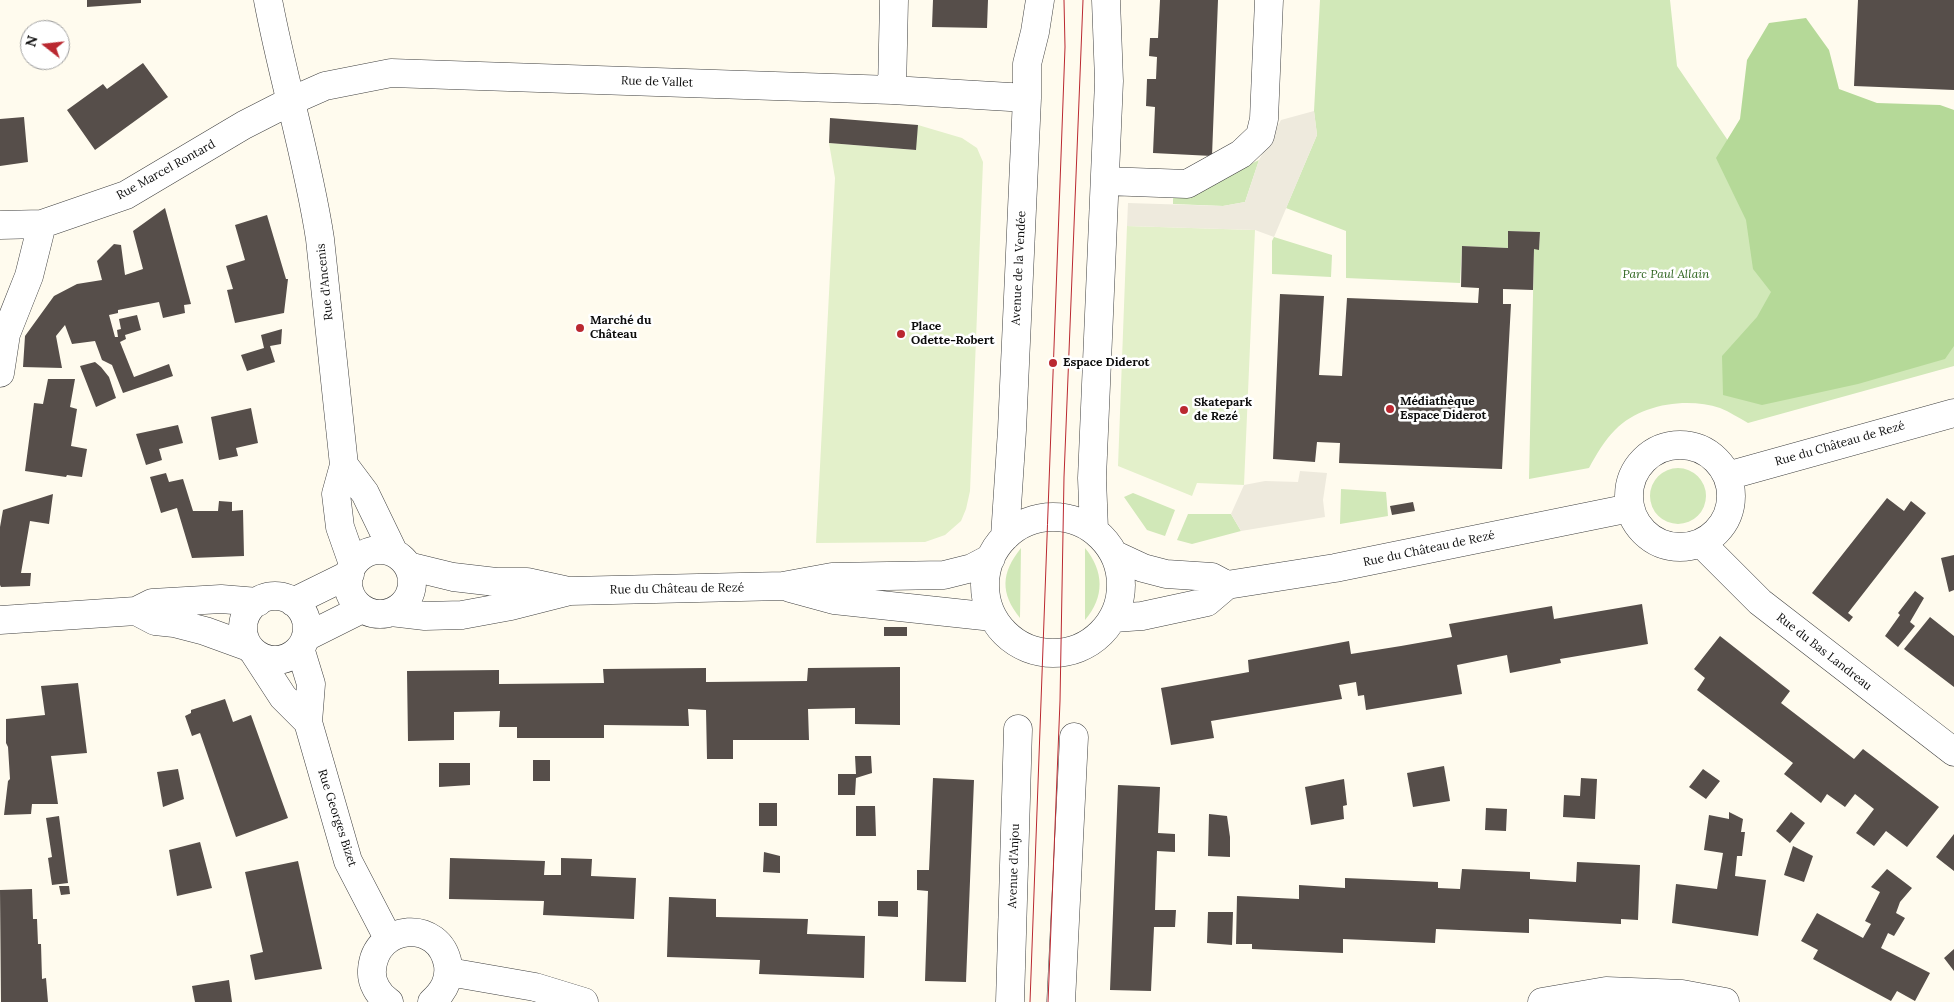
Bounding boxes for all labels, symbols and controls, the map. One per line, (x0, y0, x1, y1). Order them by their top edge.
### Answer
north arrow (20, 20, 70, 70)
text: N (21, 33, 42, 49)
street label: Rue de Vallet (621, 74, 693, 90)
street label: Rue Marcel Rontard (114, 137, 218, 203)
street label: Avenue de la Vendée (1009, 210, 1029, 326)
street label: Rue d'Ancenis (314, 243, 336, 321)
park label: Parc Paul Allain (1623, 268, 1709, 282)
place label: Marché du Château (590, 314, 651, 342)
place label: Place Odette-Robert (911, 320, 994, 348)
marker: Marché du Château (574, 322, 586, 334)
marker: Place Odette-Robert (895, 328, 907, 340)
place label: Espace Diderot (1063, 356, 1150, 370)
marker: Espace Diderot (1047, 357, 1059, 369)
place label: Médiathèque Espace Diderot (1400, 395, 1487, 423)
place label: Skatepark de Rezé (1194, 396, 1252, 424)
marker: Médiathèque Espace Diderot (1384, 403, 1396, 415)
marker: Skatepark de Rezé (1178, 404, 1190, 416)
street label: Rue du Château de Rezé (1773, 419, 1907, 469)
street label: Rue du Château de Rezé (1362, 528, 1496, 570)
street label: Rue du Château de Rezé (610, 581, 744, 597)
street label: Rue du Bas Landreau (1773, 610, 1875, 694)
street label: Rue Georges Bizet (314, 767, 360, 869)
street label: Avenue d'Anjou (1005, 823, 1023, 909)

